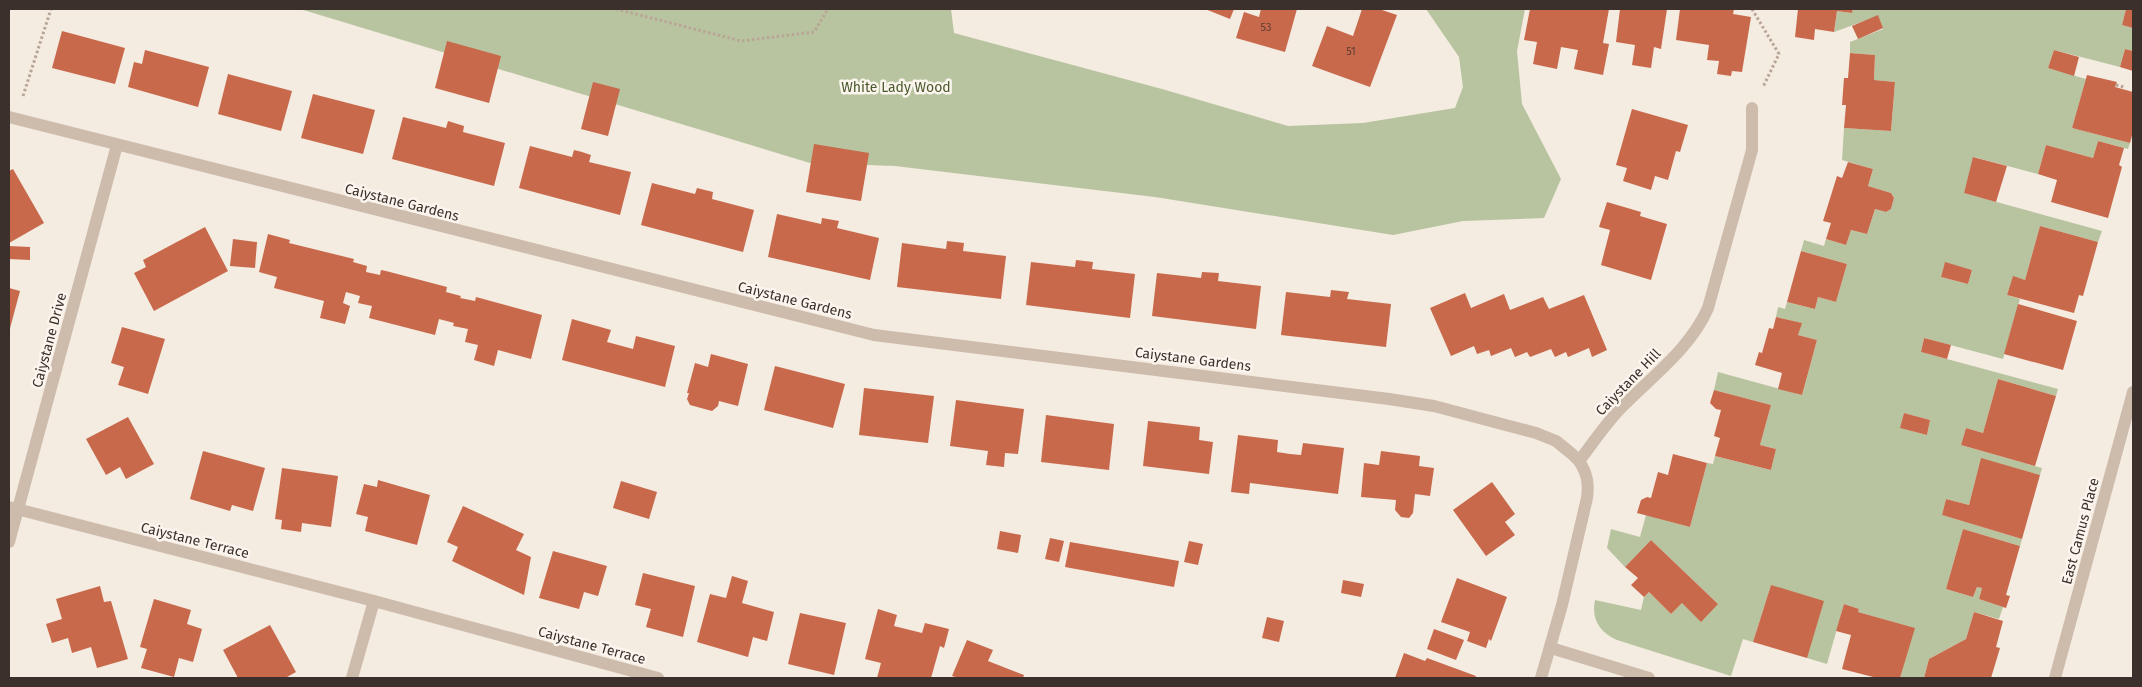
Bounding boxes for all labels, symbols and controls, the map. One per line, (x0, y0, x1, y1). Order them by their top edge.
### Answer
house number: 53 (1261, 21, 1271, 34)
house number: 51 (1346, 45, 1356, 58)
park label: White Lady Wood (841, 79, 951, 96)
street label: Caiystane Gardens (343, 180, 461, 225)
street label: Caiystane Gardens (736, 278, 854, 323)
street label: Caiystane Drive (29, 291, 70, 389)
street label: Caiystane Gardens (1134, 344, 1252, 375)
street label: Caiystane Hill (1592, 345, 1664, 419)
street label: East Camus Place (2058, 476, 2103, 586)
street label: Caiystane Terrace (139, 519, 251, 562)
street label: Caiystane Terrace (536, 623, 648, 668)

